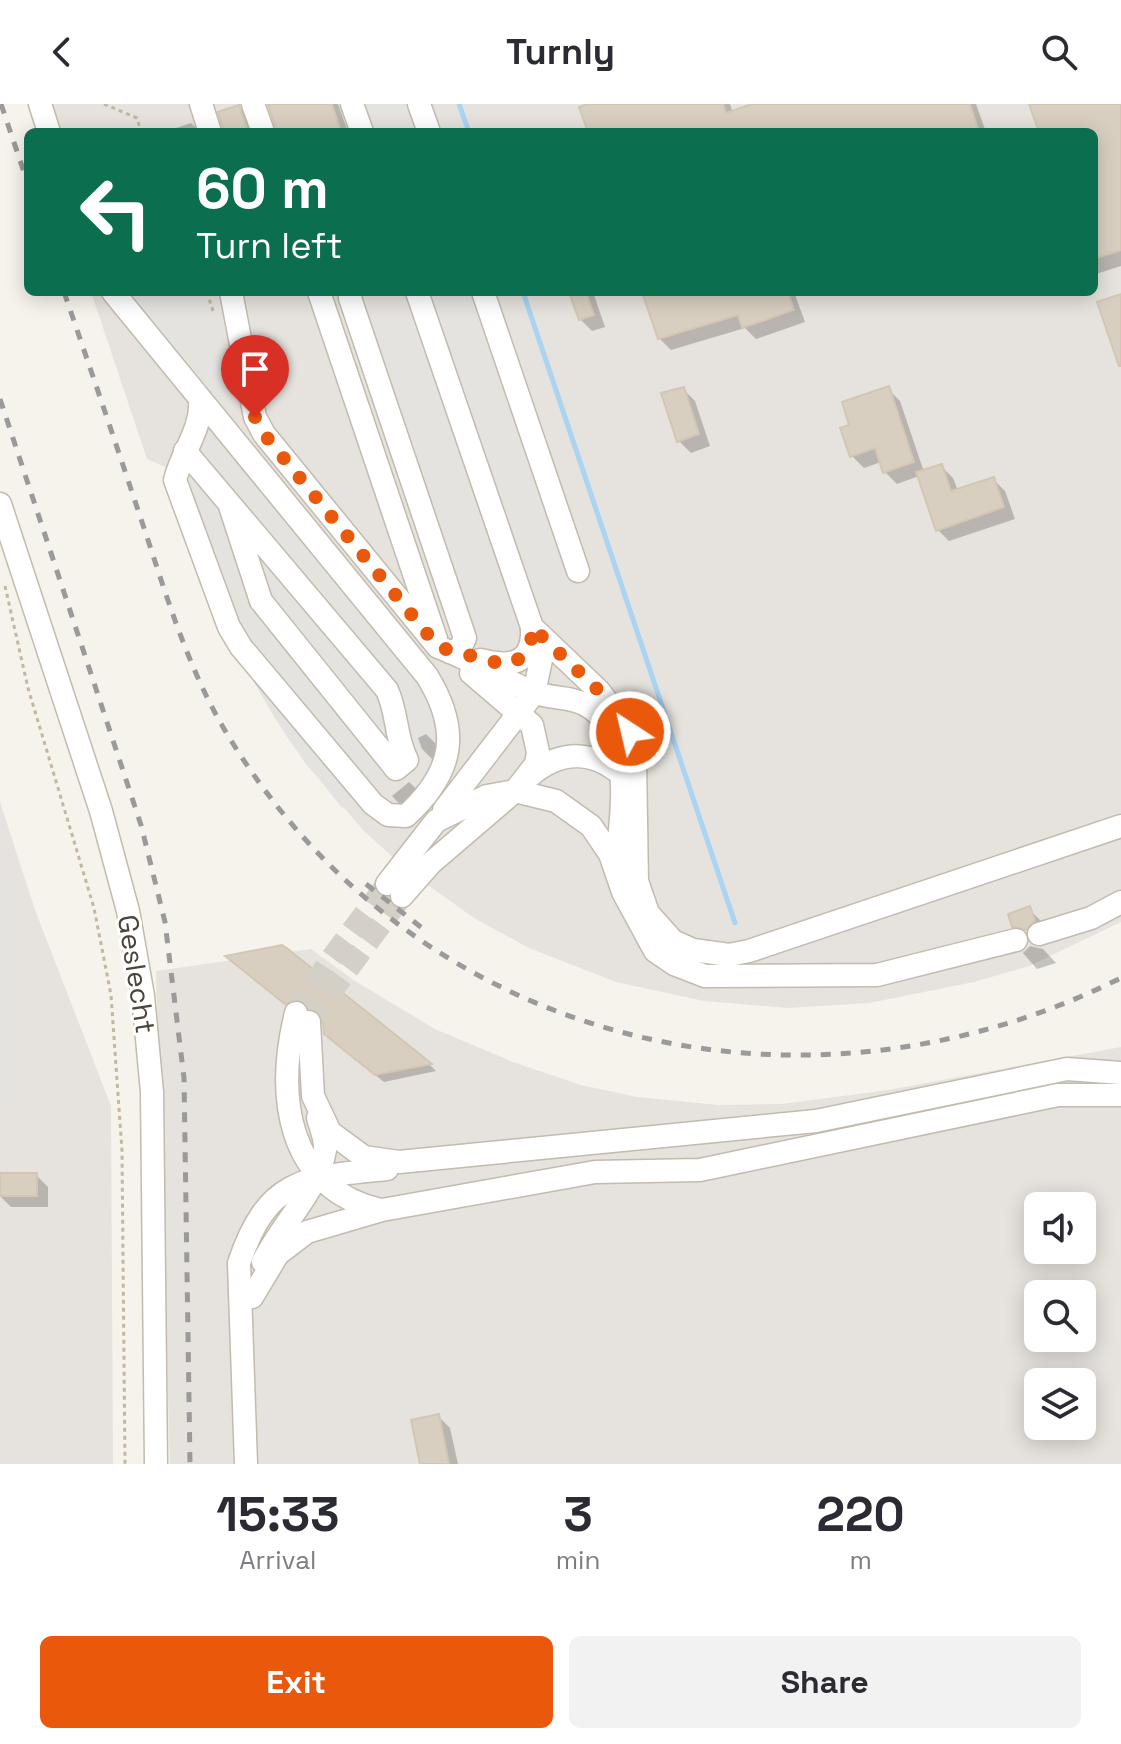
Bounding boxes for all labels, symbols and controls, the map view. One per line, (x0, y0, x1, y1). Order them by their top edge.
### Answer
text: Turnly (506, 29, 615, 75)
icon: back (40, 30, 84, 74)
icon: search (1037, 30, 1081, 74)
text: 60 m (196, 153, 329, 224)
icon: left (64, 160, 168, 264)
text: Turn left (196, 223, 343, 269)
pin (221, 335, 289, 417)
icon: arrive (233, 347, 277, 391)
position arrow (588, 690, 672, 774)
street label: Geslecht (110, 912, 164, 1036)
map controls (1024, 1192, 1096, 1440)
button: sound (1024, 1192, 1096, 1264)
button: search (1024, 1280, 1096, 1352)
button: layers (1024, 1368, 1096, 1440)
text: 15:33 (216, 1484, 339, 1545)
text: 3 (563, 1484, 593, 1545)
text: 220 (817, 1484, 905, 1545)
text: Arrival (239, 1543, 316, 1577)
text: min (556, 1543, 600, 1577)
text: m (849, 1543, 872, 1577)
button: Exit (40, 1636, 553, 1728)
button: Share (569, 1636, 1081, 1728)

